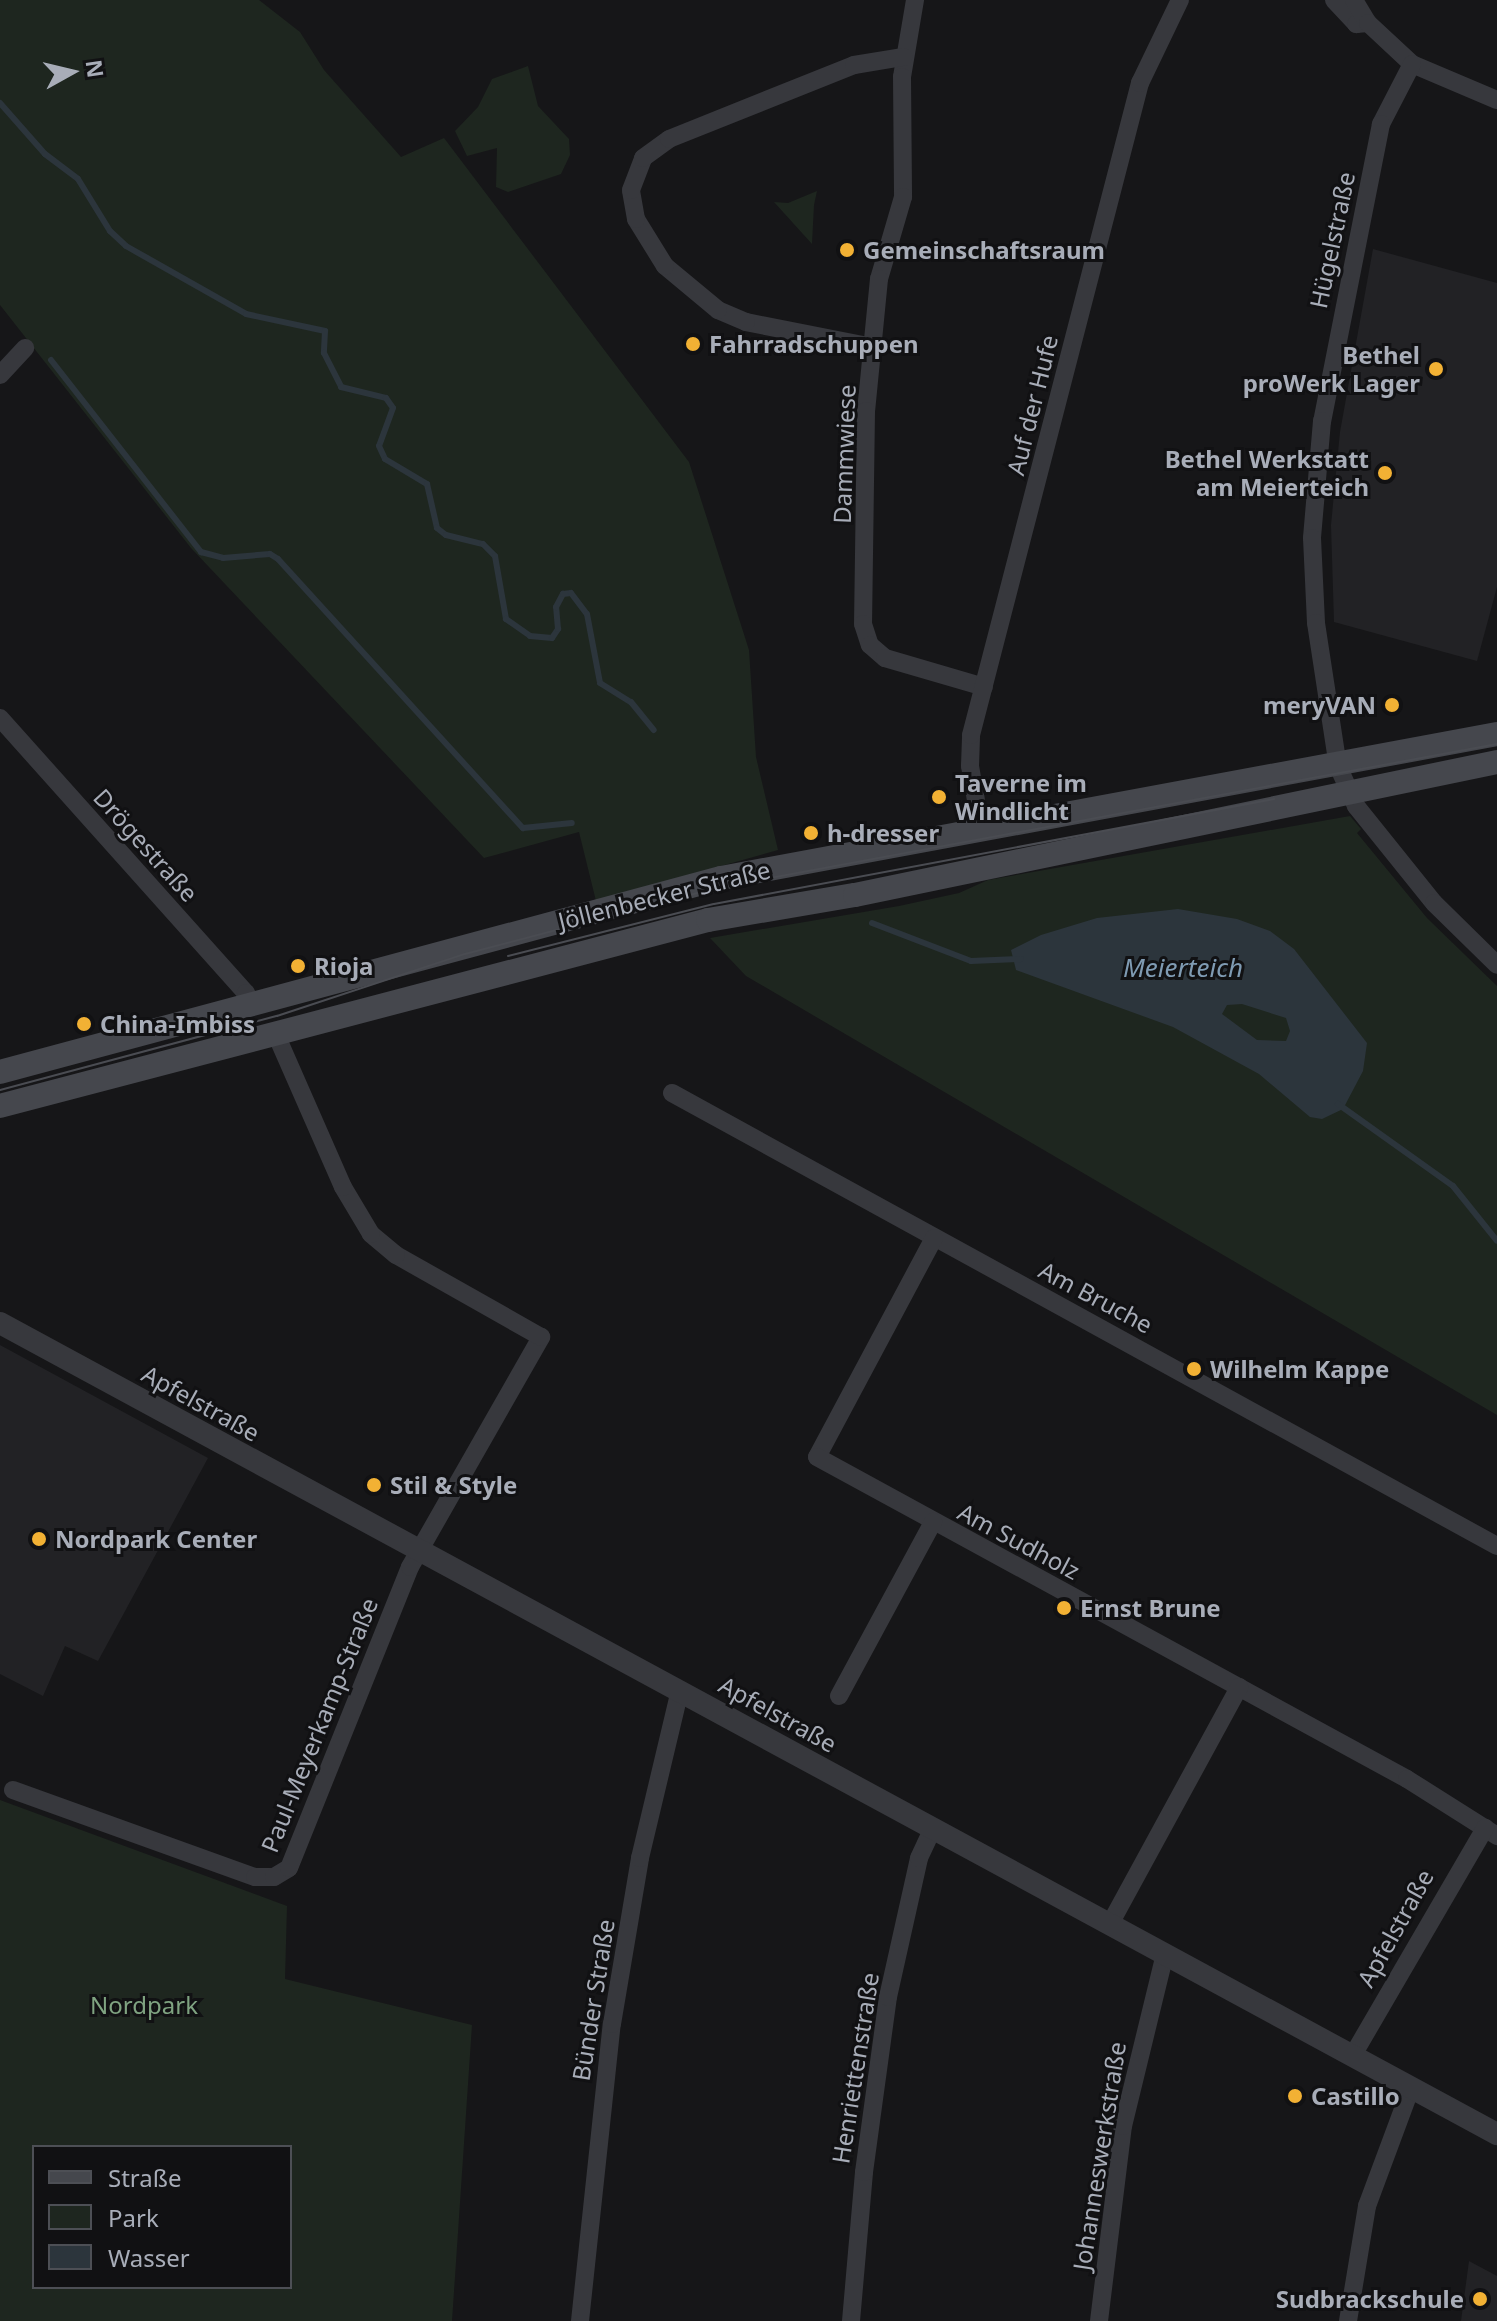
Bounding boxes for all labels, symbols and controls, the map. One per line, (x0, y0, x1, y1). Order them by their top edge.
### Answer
north arrow (32, 32, 112, 112)
text: N (80, 58, 112, 80)
street label: Hügelstraße (1303, 169, 1361, 311)
place label: Gemeinschaftsraum (863, 236, 1105, 264)
marker: Gemeinschaftsraum (838, 241, 856, 259)
place label: Fahrradschuppen (709, 330, 919, 358)
street label: Auf der Hufe (1001, 332, 1063, 478)
marker: Fahrradschuppen (684, 335, 702, 353)
place label: Bethel proWerk Lager (1243, 341, 1420, 397)
marker: Bethel proWerk Lager (1427, 360, 1445, 378)
street label: Dammwiese (827, 384, 861, 524)
place label: Bethel Werkstatt am Meierteich (1165, 445, 1369, 501)
marker: Bethel Werkstatt am Meierteich (1376, 464, 1394, 482)
place label: meryVAN (1263, 691, 1376, 719)
marker: meryVAN (1383, 696, 1401, 714)
place label: Taverne im Windlicht (955, 769, 1087, 825)
street label: Drögestraße (88, 783, 204, 907)
marker: Taverne im Windlicht (930, 788, 948, 806)
place label: h-dresser (827, 819, 939, 847)
marker: h-dresser (802, 824, 820, 842)
street label: Jöllenbecker Straße (555, 855, 773, 935)
place label: Rioja (314, 952, 373, 980)
water label: Meierteich (1123, 952, 1243, 984)
marker: Rioja (289, 957, 307, 975)
place label: China-Imbiss (100, 1010, 255, 1038)
marker: China-Imbiss (75, 1015, 93, 1033)
street label: Am Bruche (1034, 1255, 1158, 1339)
place label: Wilhelm Kappe (1210, 1355, 1389, 1383)
street label: Apfelstraße (137, 1359, 265, 1447)
marker: Wilhelm Kappe (1185, 1360, 1203, 1378)
place label: Stil & Style (390, 1471, 517, 1499)
marker: Stil & Style (365, 1476, 383, 1494)
street label: Am Sudholz (953, 1497, 1085, 1585)
place label: Nordpark Center (55, 1525, 257, 1553)
marker: Nordpark Center (30, 1530, 48, 1548)
street label: Paul-Meyerkamp-Straße (255, 1594, 383, 1856)
place label: Ernst Brune (1080, 1594, 1221, 1622)
marker: Ernst Brune (1055, 1599, 1073, 1617)
street label: Apfelstraße (714, 1670, 842, 1758)
street label: Apfelstraße (1351, 1864, 1439, 1992)
street label: Bünder Straße (566, 1917, 620, 2083)
street label: Henriettenstraße (826, 1970, 884, 2166)
park label: Nordpark (90, 1991, 198, 2019)
street label: Johanneswerkstraße (1067, 2040, 1131, 2272)
place label: Castillo (1311, 2082, 1400, 2110)
marker: Castillo (1286, 2087, 1304, 2105)
legend (32, 2145, 292, 2289)
text: Straße (108, 2161, 181, 2194)
text: Park (108, 2201, 159, 2234)
text: Wasser (108, 2241, 190, 2274)
place label: Sudbrackschule (1276, 2285, 1464, 2313)
marker: Sudbrackschule (1471, 2290, 1489, 2308)

